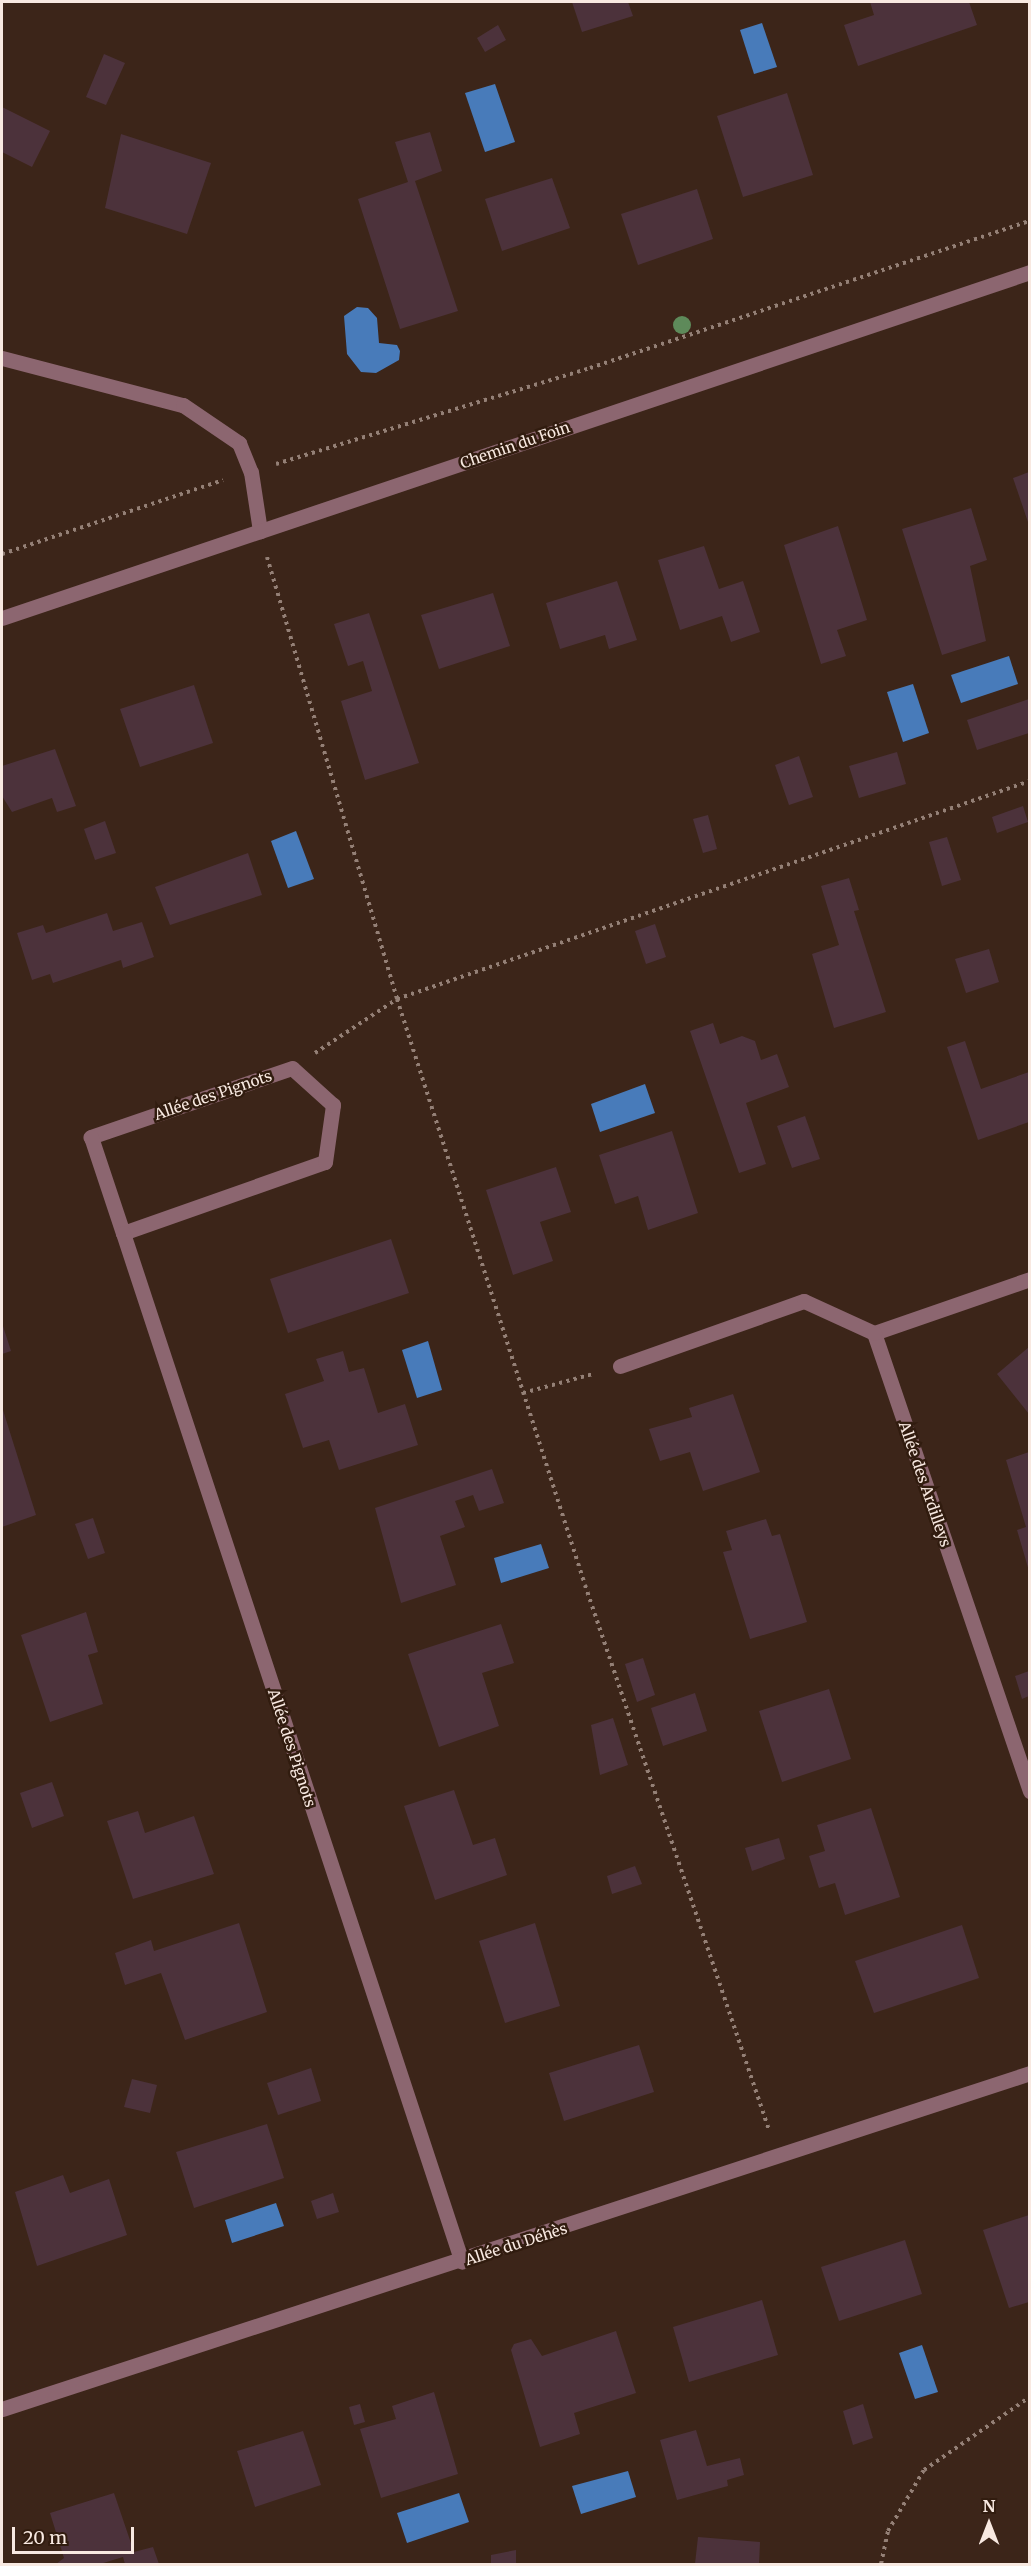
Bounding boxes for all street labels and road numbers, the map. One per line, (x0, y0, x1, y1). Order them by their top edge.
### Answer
street label: Chemin du Foin (458, 418, 572, 472)
street label: Allée des Pignots (152, 1066, 274, 1124)
street label: Allée des Ardilleys (895, 1419, 955, 1549)
street label: Allée des Pignots (264, 1687, 320, 1809)
street label: Allée du Déhès (463, 2219, 569, 2269)

